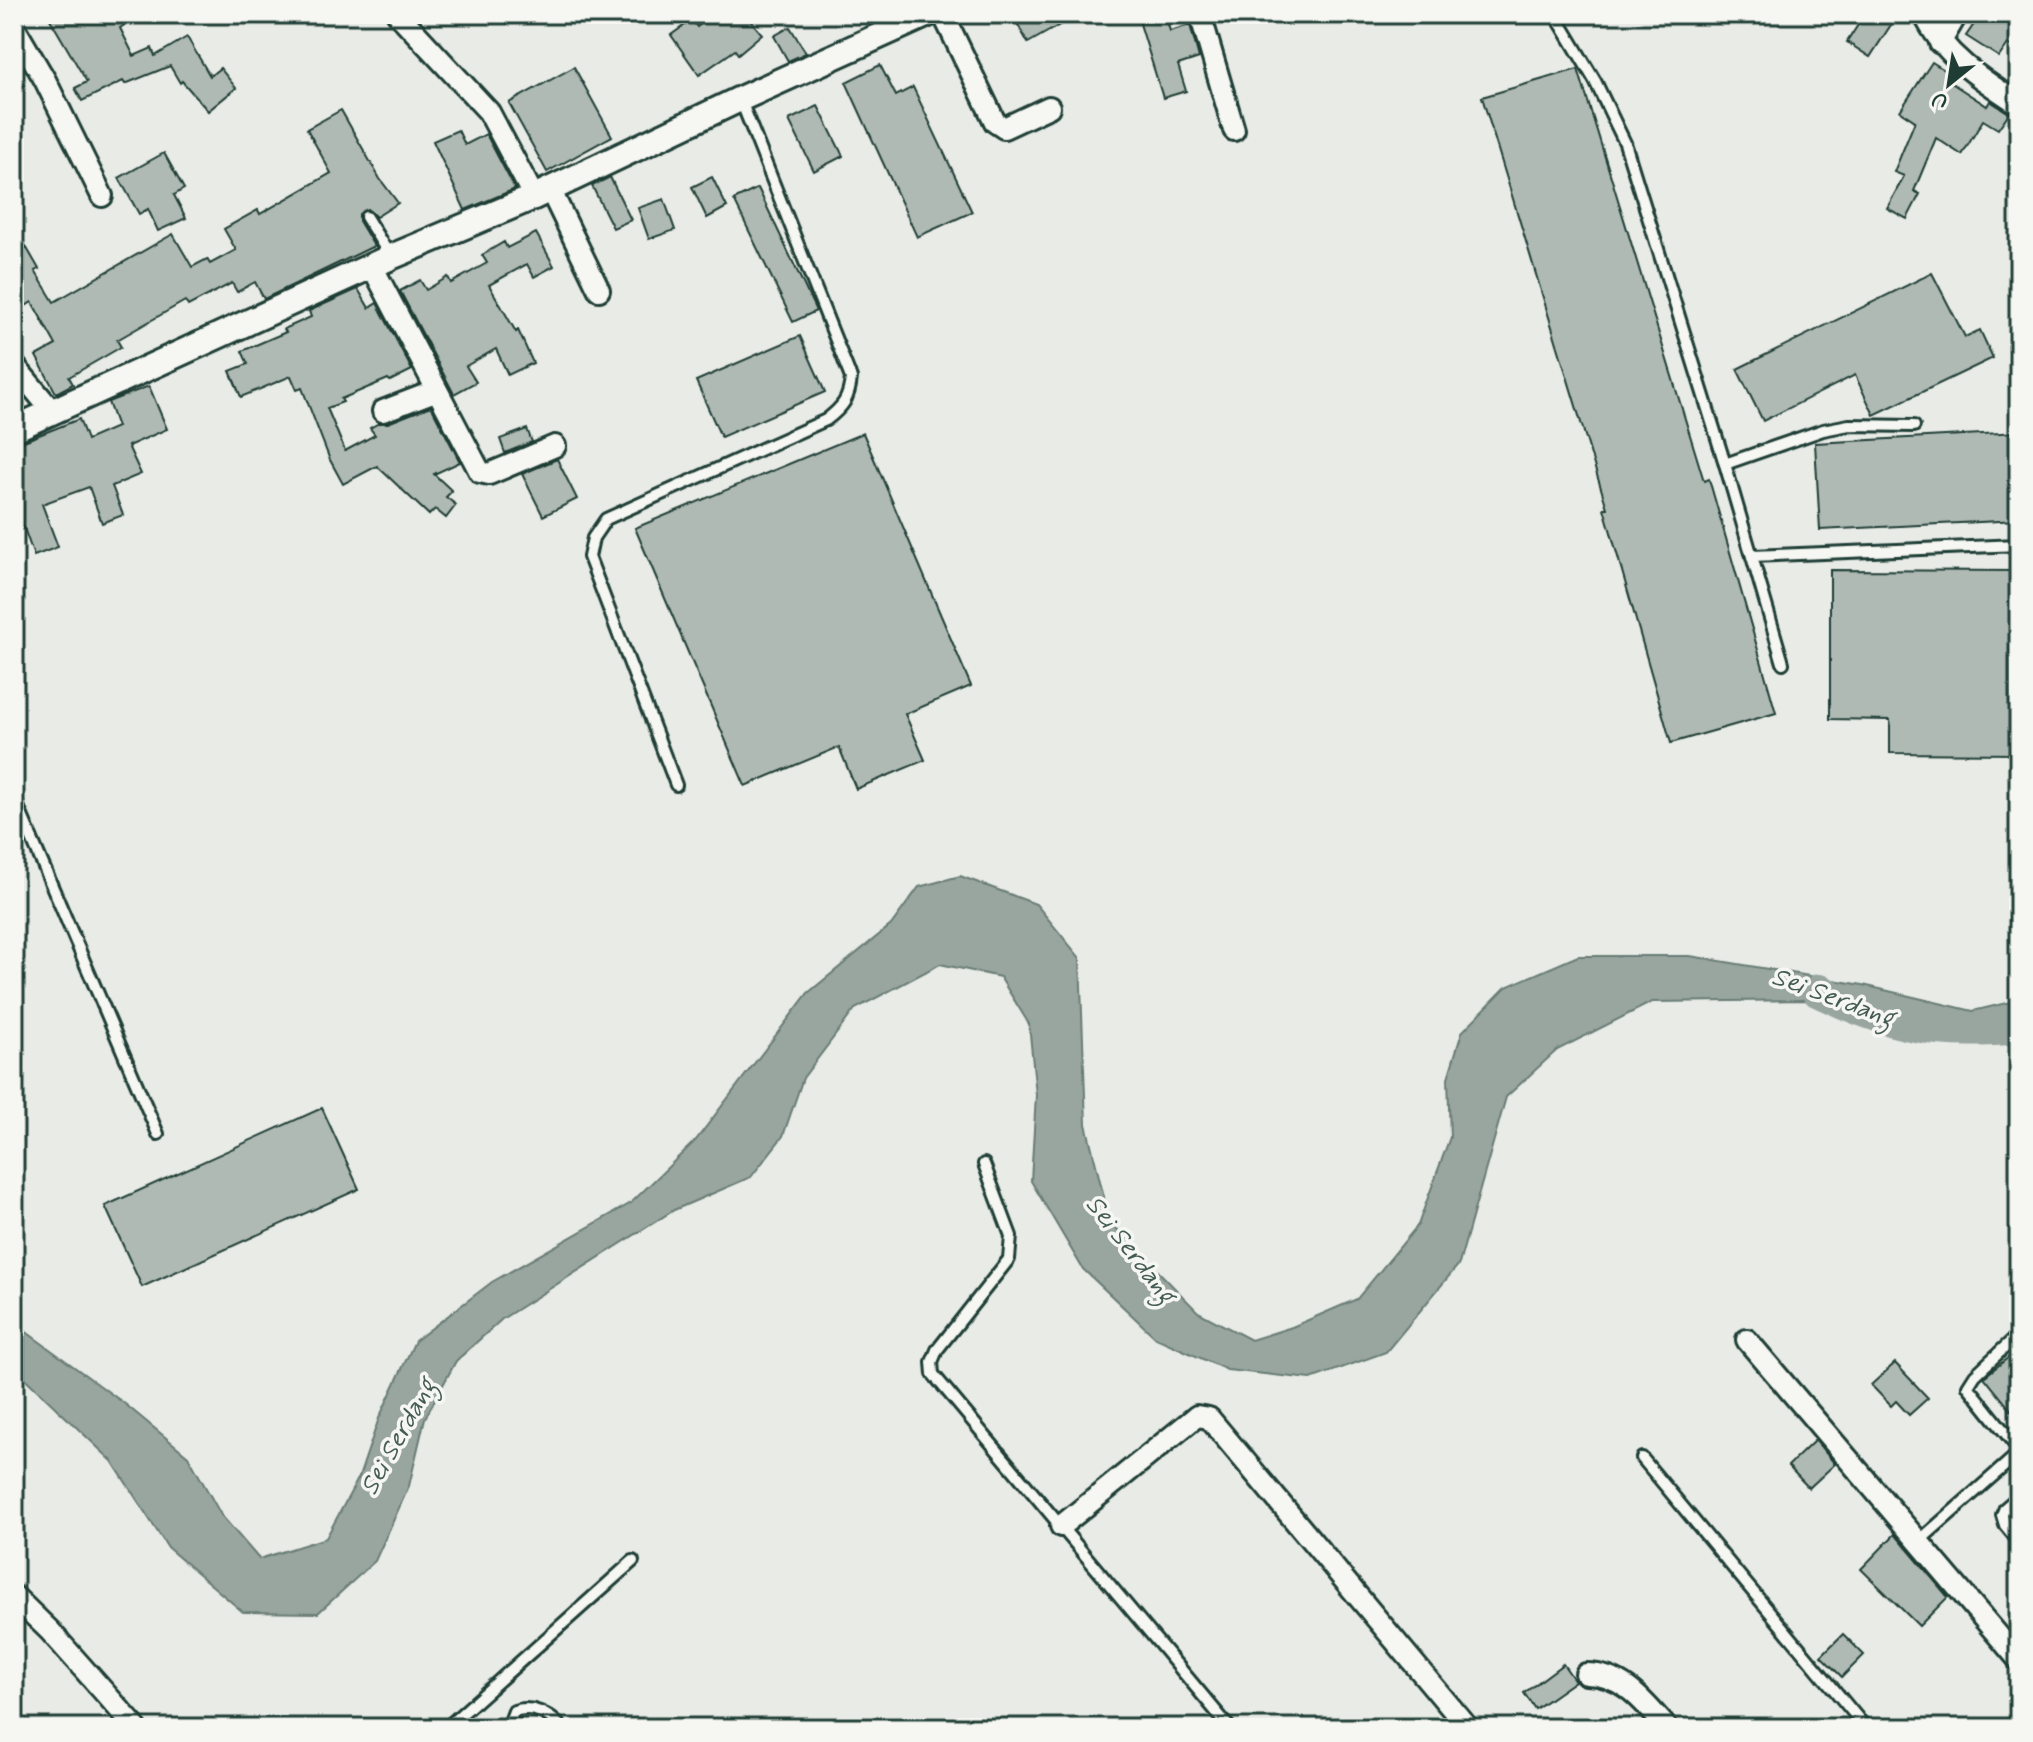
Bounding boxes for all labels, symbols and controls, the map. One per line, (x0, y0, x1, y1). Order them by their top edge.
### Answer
north arrow (1909, 44, 1989, 124)
text: U (1927, 84, 1953, 115)
water label: Sei Serdang (1766, 960, 1902, 1040)
water label: Sei Serdang (1075, 1189, 1185, 1315)
water label: Sei Serdang (353, 1370, 449, 1503)

